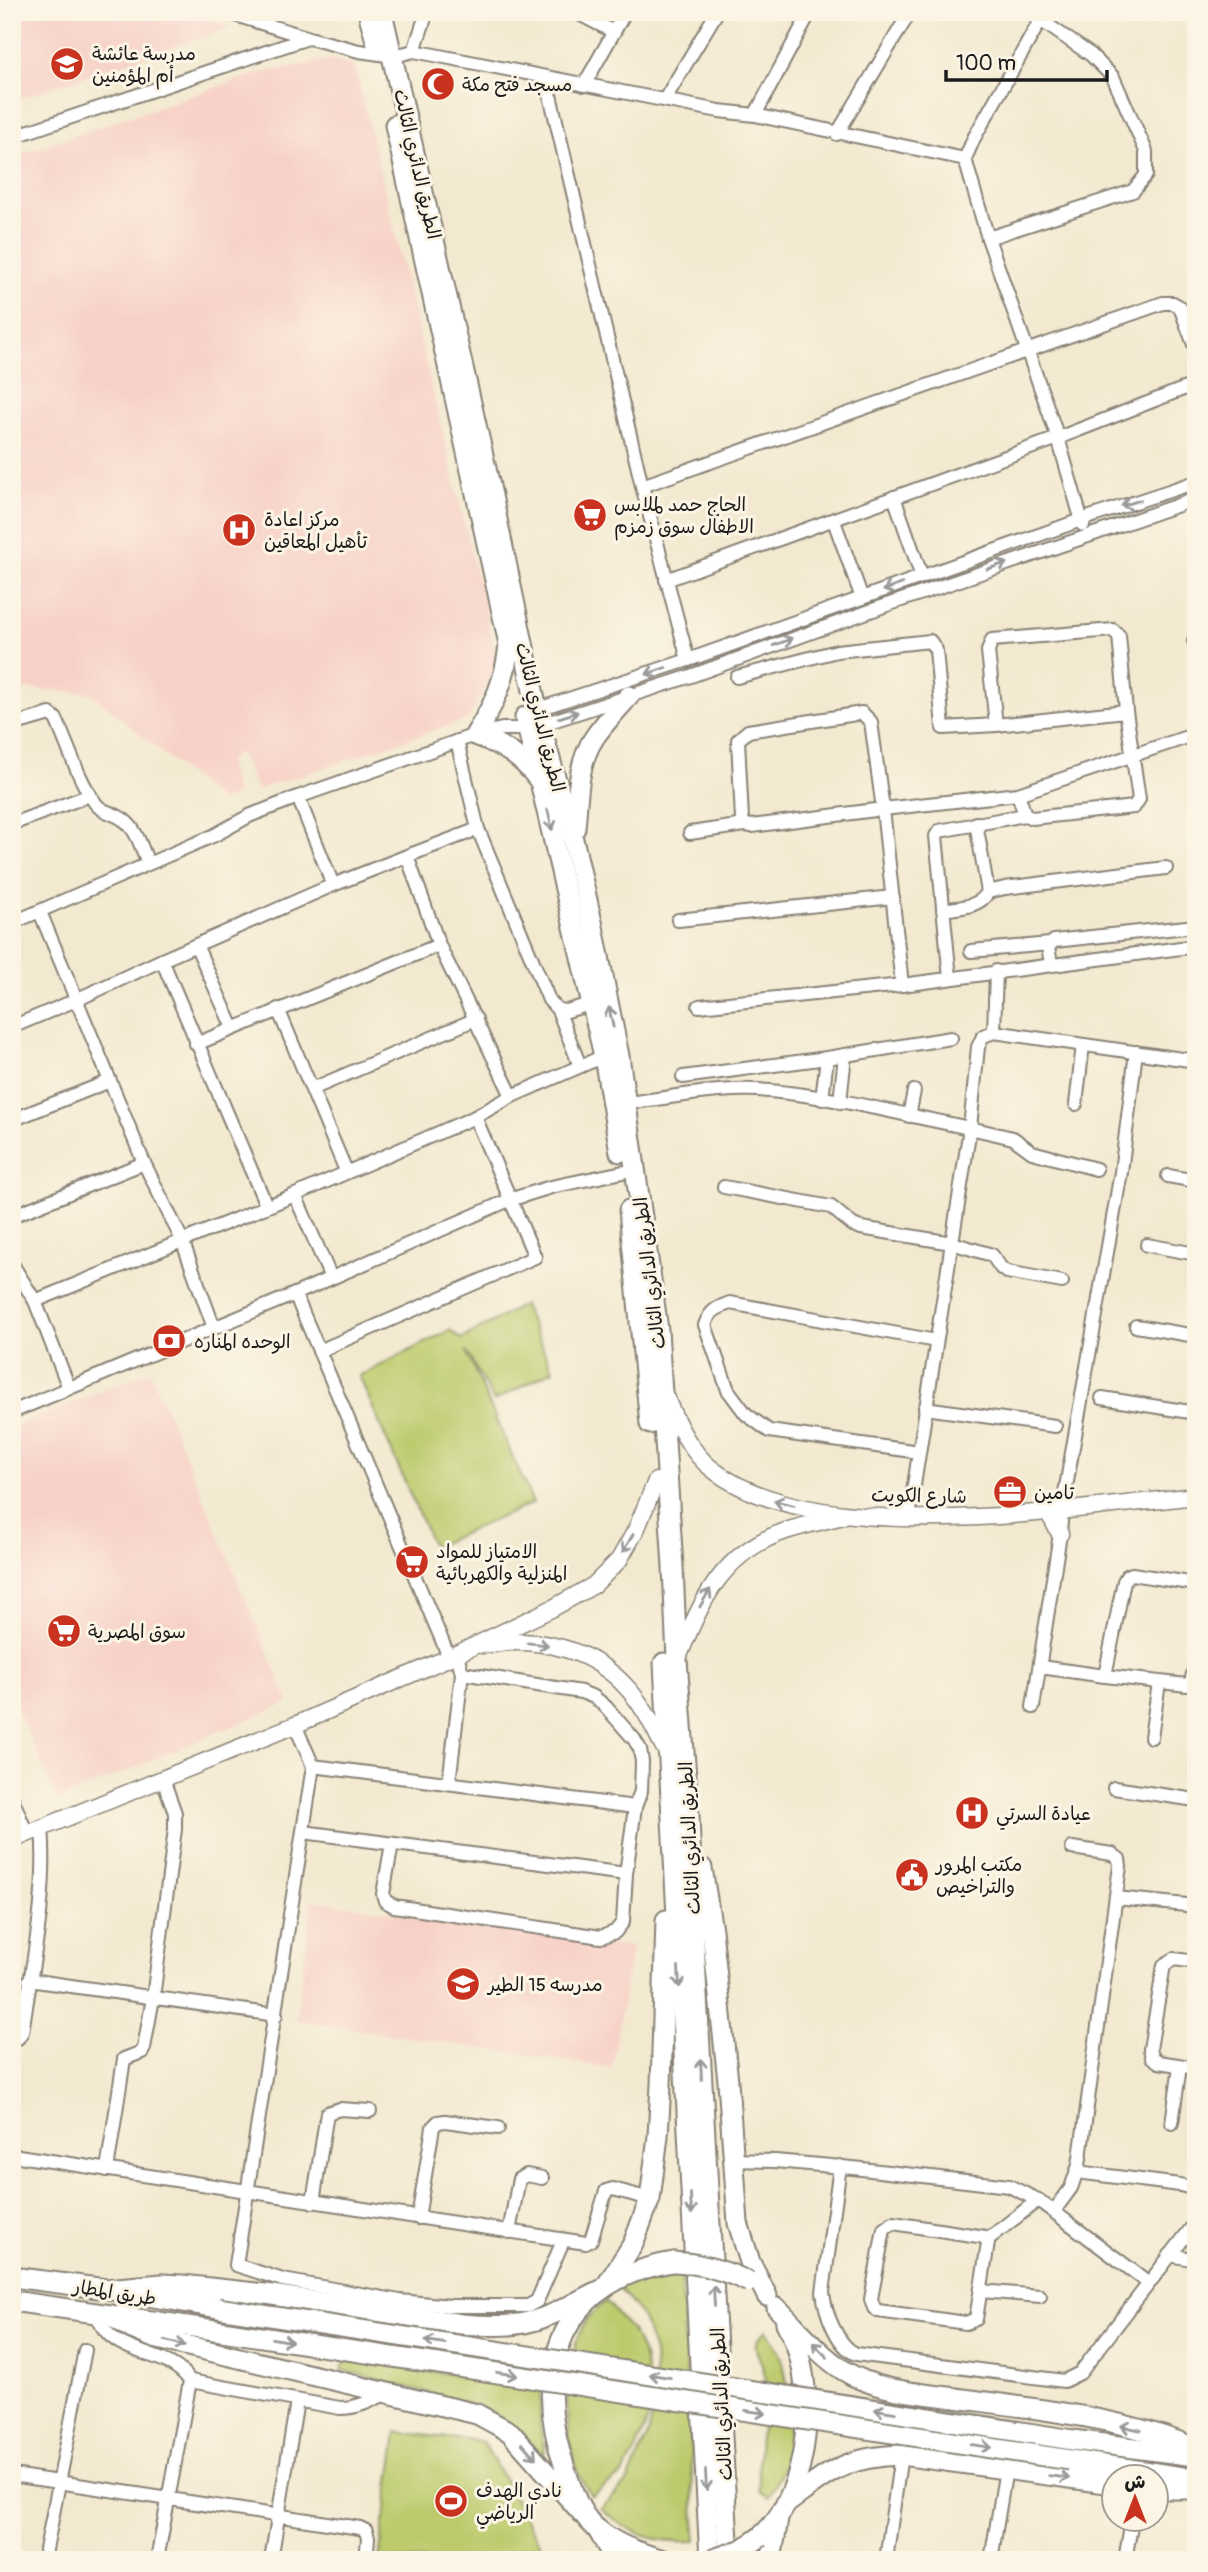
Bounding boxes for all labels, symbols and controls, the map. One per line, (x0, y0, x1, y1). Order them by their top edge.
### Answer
scale bar (946, 38, 1106, 82)
place label: مدرسة عائشة أم المؤمنين (92, 42, 196, 90)
school or university icon: مدرسة عائشة أم المؤمنين (48, 45, 86, 83)
text: 100 m (956, 50, 1016, 77)
mosque icon: مسجد فتح مكة (419, 65, 457, 103)
place label: مسجد فتح مكة (462, 73, 572, 97)
street label: الطريق الدائري الثالث (386, 87, 446, 242)
place label: الحاج حمد لملابس الاطفال سوق زمزم (614, 493, 754, 541)
supermarket icon: الحاج حمد لملابس الاطفال سوق زمزم (571, 496, 609, 534)
one-way arrow (1120, 498, 1142, 511)
place label: مركز اعادة تأهيل المعاقين (264, 508, 368, 554)
hospital icon: مركز اعادة تأهيل المعاقين (220, 511, 258, 549)
one-way arrow (986, 559, 1008, 571)
one-way arrow (883, 582, 905, 594)
one-way arrow (772, 635, 794, 648)
street label: الطريق الدائري الثالث (508, 640, 570, 795)
one-way arrow (645, 666, 667, 678)
one-way arrow (556, 708, 578, 721)
one-way arrow (543, 808, 557, 831)
one-way arrow (604, 1006, 618, 1029)
street label: الطريق الدائري الثالث (629, 1195, 673, 1350)
bank icon: الوحده المناره (150, 1322, 188, 1360)
place label: الوحده المناره (194, 1330, 291, 1354)
office icon: تامين (991, 1473, 1029, 1511)
place label: تامين (1034, 1481, 1075, 1505)
street label: شارع الكويت (871, 1483, 967, 1510)
one-way arrow (773, 1496, 796, 1509)
one-way arrow (621, 1533, 635, 1553)
place label: الامتياز للمواد المنزلية والكهربائية (436, 1540, 567, 1586)
supermarket icon: الامتياز للمواد المنزلية والكهربائية (393, 1543, 431, 1581)
one-way arrow (698, 1588, 712, 1608)
supermarket icon: سوق المصرية (45, 1612, 83, 1650)
place label: سوق المصرية (88, 1620, 186, 1644)
one-way arrow (526, 1637, 548, 1650)
street label: الطريق الدائري الثالث (674, 1761, 708, 1915)
hospital icon: عيادة السرتي (953, 1794, 991, 1832)
place label: عيادة السرتي (996, 1802, 1091, 1830)
place label: مكتب المرور والتراخيص (934, 1853, 1022, 1899)
public building icon: مكتب المرور والتراخيص (893, 1856, 931, 1894)
school or university icon: مدرسه 15 الطير (444, 1965, 482, 2003)
one-way arrow (673, 1965, 686, 1988)
place label: مدرسه 15 الطير (486, 1973, 603, 1997)
one-way arrow (695, 2058, 708, 2081)
one-way arrow (685, 2192, 698, 2215)
street label: طريق المطار (70, 2274, 158, 2311)
one-way arrow (708, 2285, 721, 2308)
street label: الطريق الدائري الثالث (706, 2327, 740, 2481)
one-way arrow (270, 2334, 293, 2347)
one-way arrow (424, 2335, 447, 2348)
one-way arrow (163, 2337, 186, 2350)
one-way arrow (811, 2342, 828, 2359)
one-way arrow (495, 2368, 518, 2381)
one-way arrow (649, 2369, 672, 2382)
one-way arrow (874, 2404, 897, 2417)
one-way arrow (744, 2406, 767, 2419)
one-way arrow (1120, 2421, 1143, 2434)
one-way arrow (969, 2440, 992, 2453)
one-way arrow (520, 2442, 536, 2460)
north arrow (1100, 2464, 1170, 2534)
one-way arrow (699, 2468, 712, 2491)
one-way arrow (1048, 2470, 1070, 2483)
text: ش (1125, 2470, 1146, 2494)
place label: نادي الهدف الرياضي (476, 2479, 562, 2529)
sports icon: نادي الهدف الرياضي (432, 2482, 470, 2520)

